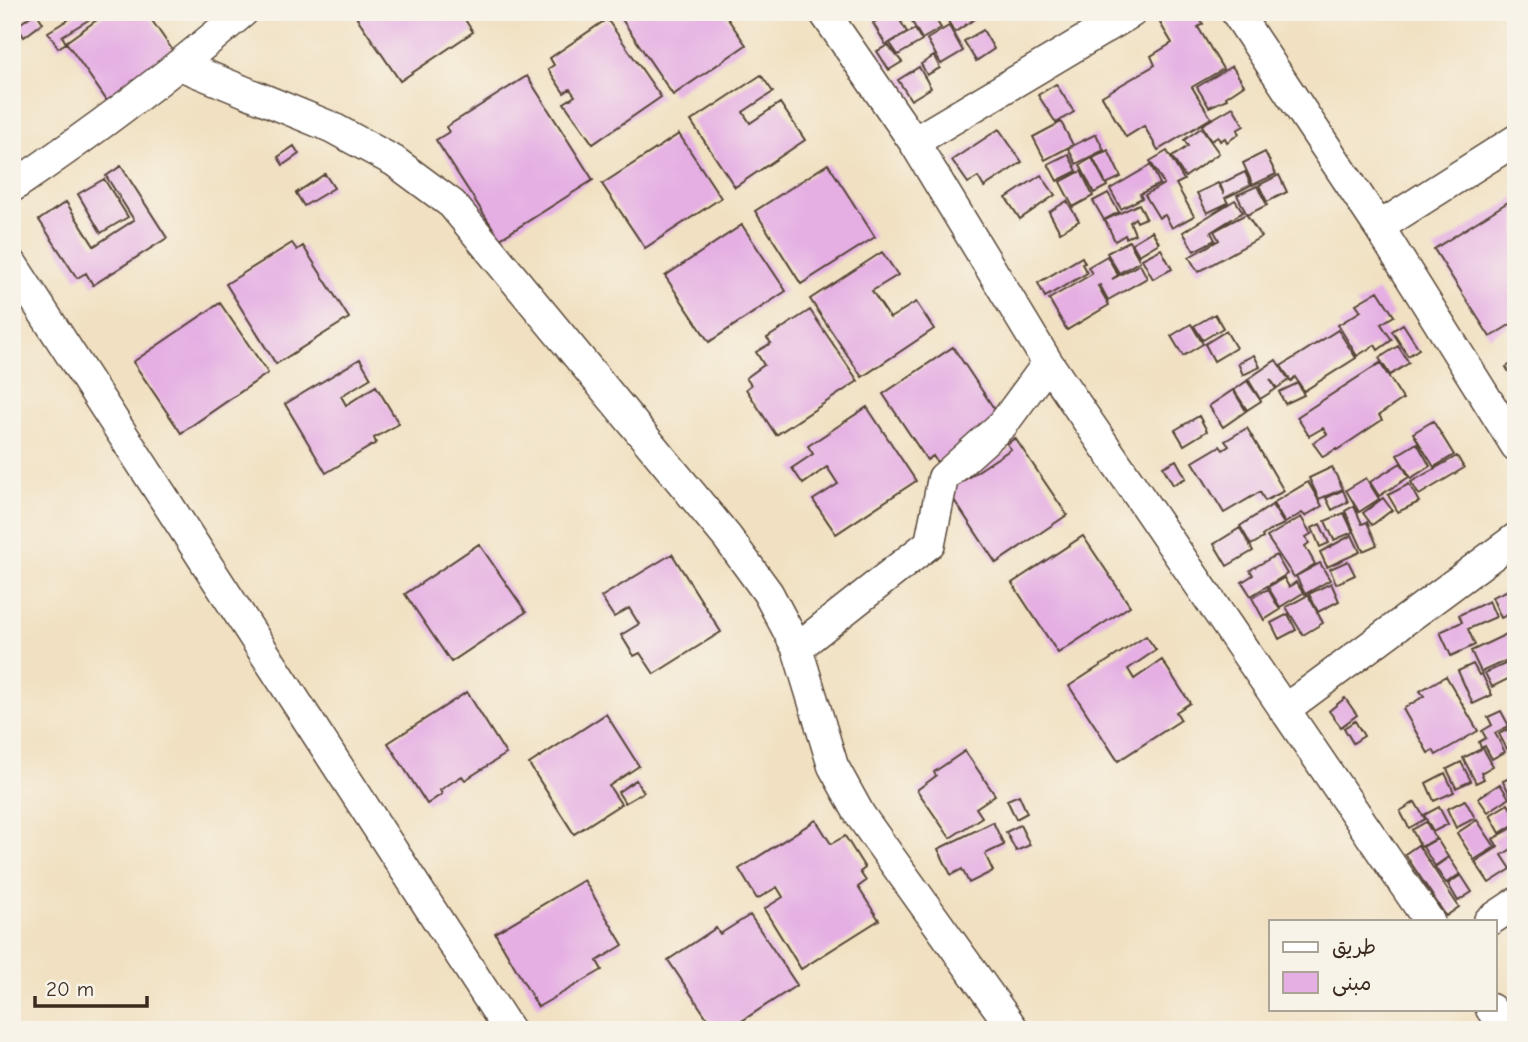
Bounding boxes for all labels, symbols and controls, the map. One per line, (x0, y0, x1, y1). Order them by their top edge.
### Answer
legend (1269, 920, 1496, 1010)
text: طريق (1332, 935, 1376, 959)
scale bar (35, 965, 147, 1009)
text: مبنى (1332, 971, 1371, 997)
text: 20 m (46, 977, 94, 1001)

